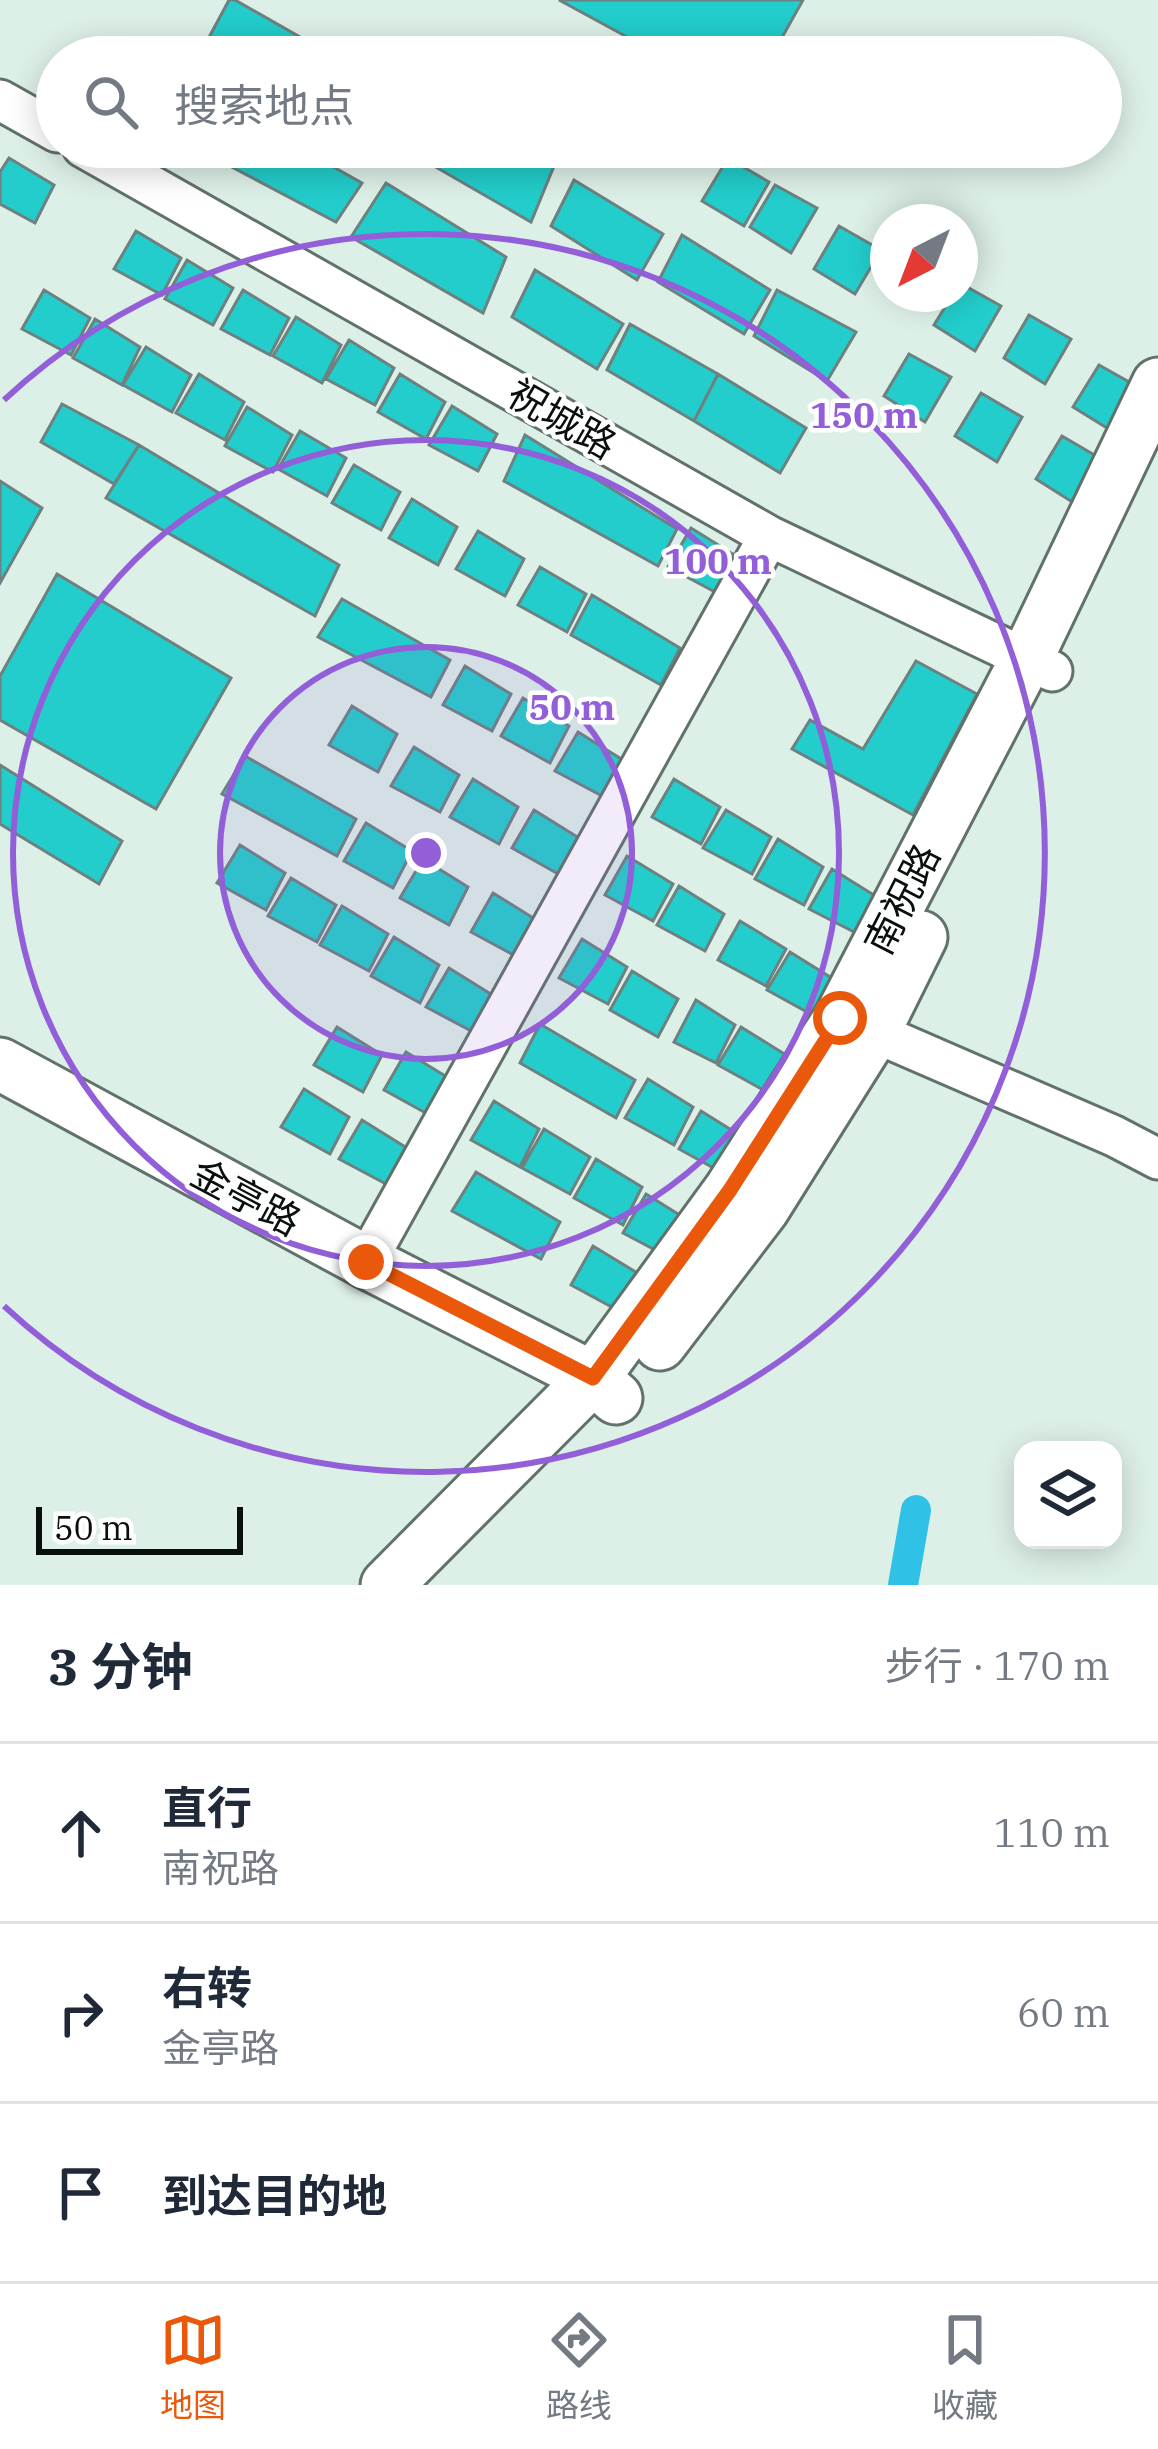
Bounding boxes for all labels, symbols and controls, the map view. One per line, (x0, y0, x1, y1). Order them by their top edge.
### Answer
search box (36, 36, 1122, 168)
icon: search (78, 69, 144, 135)
text: 搜索地点 (174, 76, 354, 134)
north arrow (870, 204, 978, 312)
street label: 祝城路 (499, 367, 626, 470)
text: 150 m (810, 391, 918, 438)
text: 100 m (664, 537, 772, 584)
text: 50 m (529, 683, 615, 730)
centre of rings (405, 832, 447, 874)
street label: 南祝路 (852, 835, 951, 962)
route start (813, 991, 867, 1045)
street label: 金亭路 (183, 1147, 310, 1247)
route end (339, 1235, 393, 1289)
map controls (1014, 1441, 1122, 1549)
button: layers (1014, 1441, 1122, 1549)
scale bar (36, 1501, 243, 1554)
text: 50 m (54, 1506, 133, 1549)
text: 3 分钟 (48, 1633, 192, 1699)
text: 步行 · 170 m (885, 1640, 1110, 1691)
text: 直行 (162, 1778, 252, 1836)
icon: ahead (48, 1800, 114, 1866)
text: 110 m (994, 1807, 1110, 1858)
text: 南祝路 (162, 1842, 279, 1893)
text: 右转 (162, 1958, 252, 2016)
icon: right (48, 1980, 114, 2046)
text: 60 m (1017, 1987, 1110, 2038)
text: 金亭路 (162, 2022, 279, 2073)
icon: arrive (48, 2160, 114, 2226)
text: 到达目的地 (162, 2166, 387, 2224)
tab: 地图 (160, 2307, 226, 2427)
tab: 路线 (546, 2307, 612, 2427)
tab: 收藏 (932, 2307, 998, 2427)

